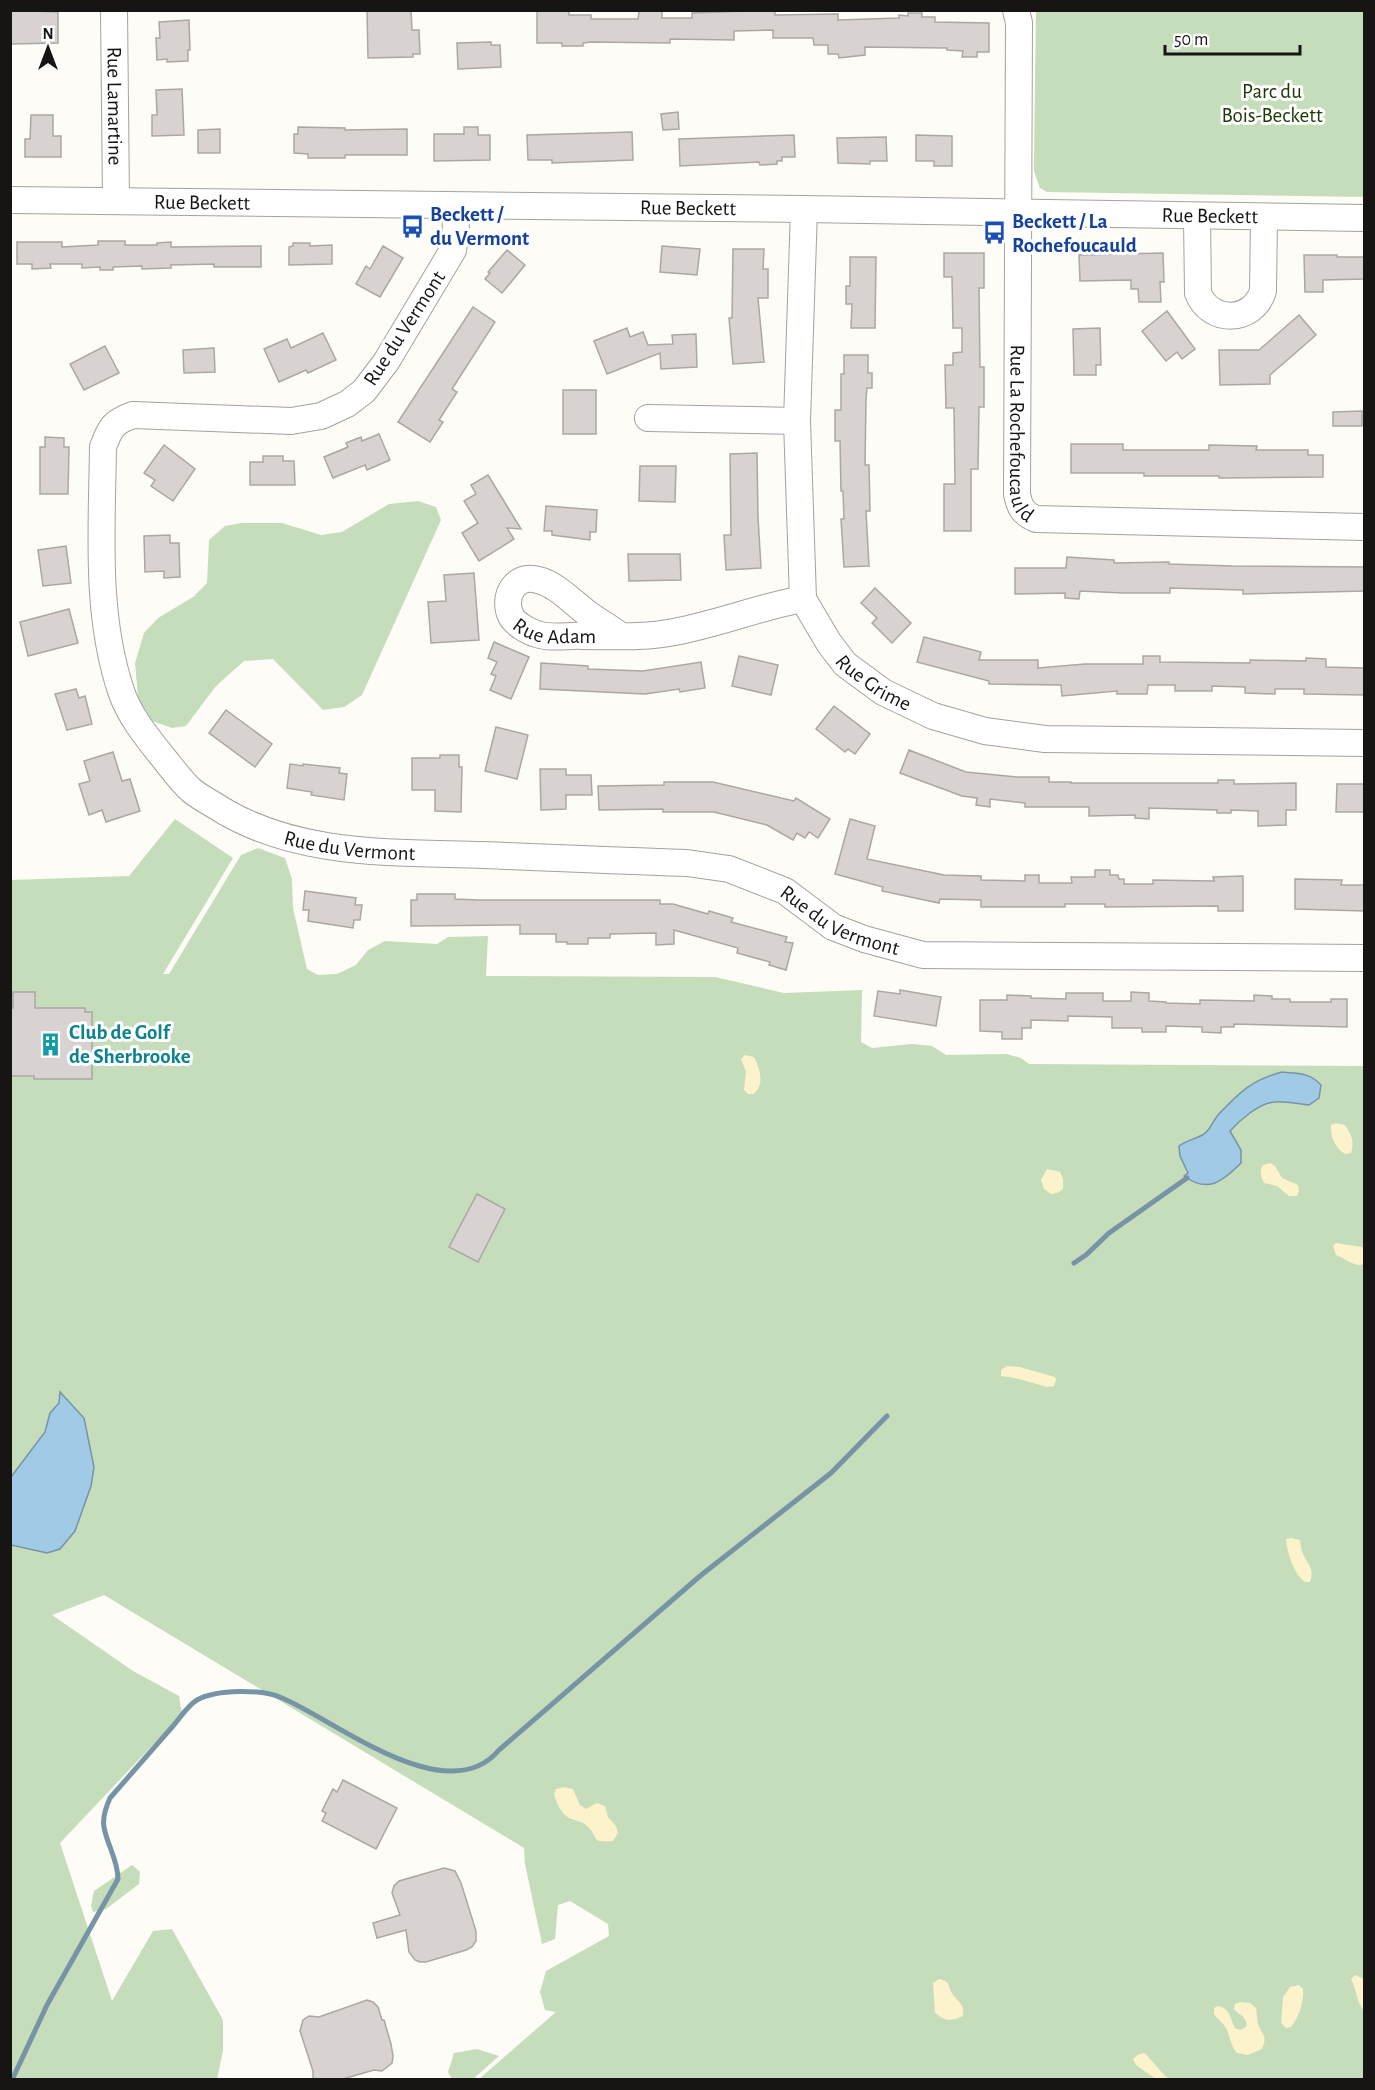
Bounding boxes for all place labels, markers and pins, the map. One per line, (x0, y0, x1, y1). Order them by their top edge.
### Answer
place label: Beckett / du Vermont (430, 204, 529, 249)
place label: Beckett / La Rochefoucauld (1012, 211, 1137, 256)
bus stop icon: Beckett / du Vermont (399, 213, 425, 239)
bus stop icon: Beckett / La Rochefoucauld (981, 220, 1007, 246)
place label: Club de Golf de Sherbrooke (69, 1022, 191, 1067)
building icon: Club de Golf de Sherbrooke (38, 1031, 64, 1057)

